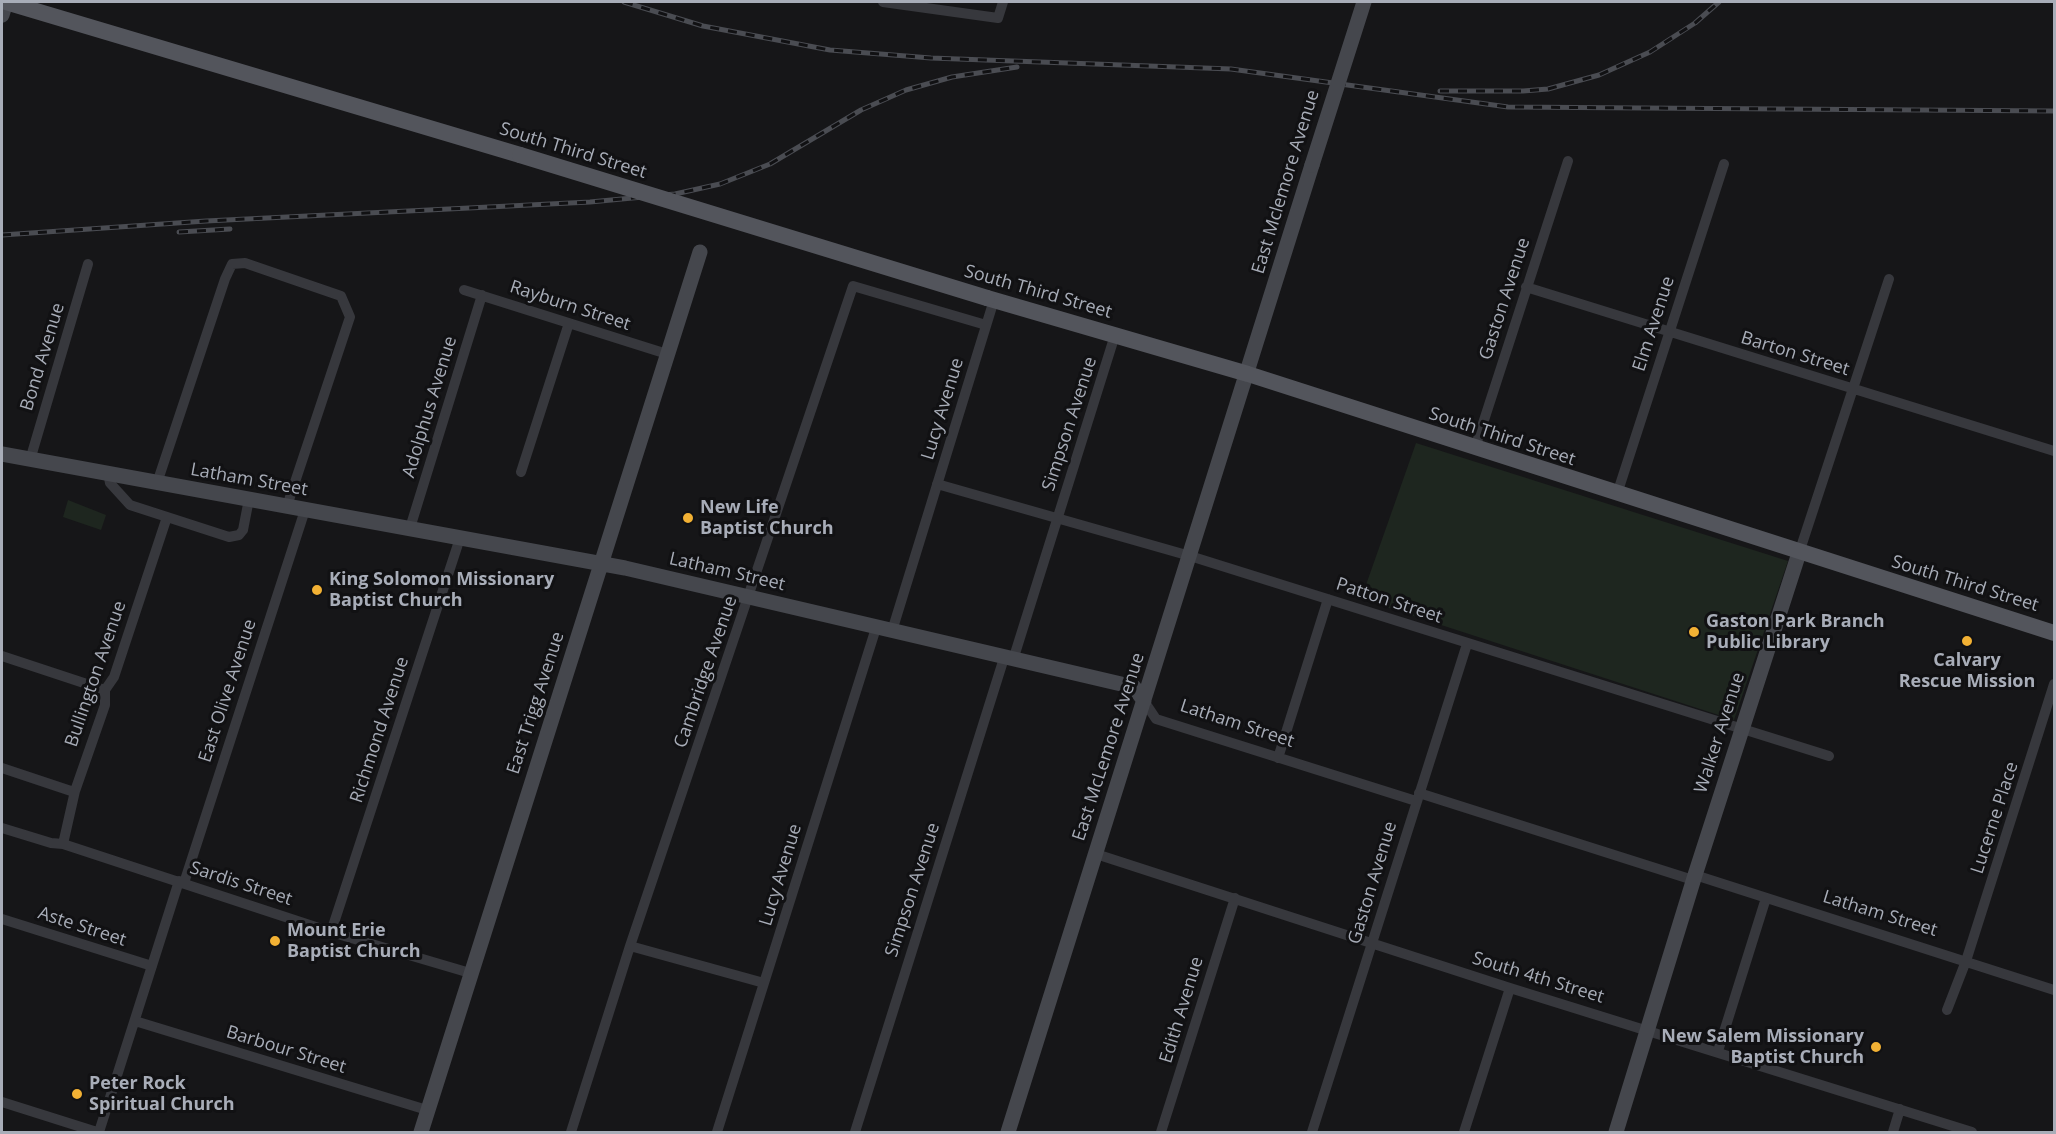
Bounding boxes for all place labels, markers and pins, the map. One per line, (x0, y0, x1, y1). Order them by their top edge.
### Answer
place label: New Life Baptist Church (700, 497, 833, 540)
marker: New Life Baptist Church (681, 511, 695, 525)
place label: King Solomon Missionary Baptist Church (329, 569, 554, 612)
marker: King Solomon Missionary Baptist Church (310, 583, 324, 597)
place label: Gaston Park Branch Public Library (1706, 611, 1885, 654)
marker: Gaston Park Branch Public Library (1687, 625, 1701, 639)
marker: Calvary Rescue Mission (1960, 634, 1974, 648)
place label: Calvary Rescue Mission (1899, 650, 2035, 692)
place label: Mount Erie Baptist Church (287, 920, 420, 962)
marker: Mount Erie Baptist Church (268, 934, 282, 948)
place label: New Salem Missionary Baptist Church (1661, 1026, 1864, 1068)
marker: New Salem Missionary Baptist Church (1869, 1040, 1883, 1054)
place label: Peter Rock Spiritual Church (89, 1073, 235, 1116)
marker: Peter Rock Spiritual Church (70, 1087, 84, 1101)

